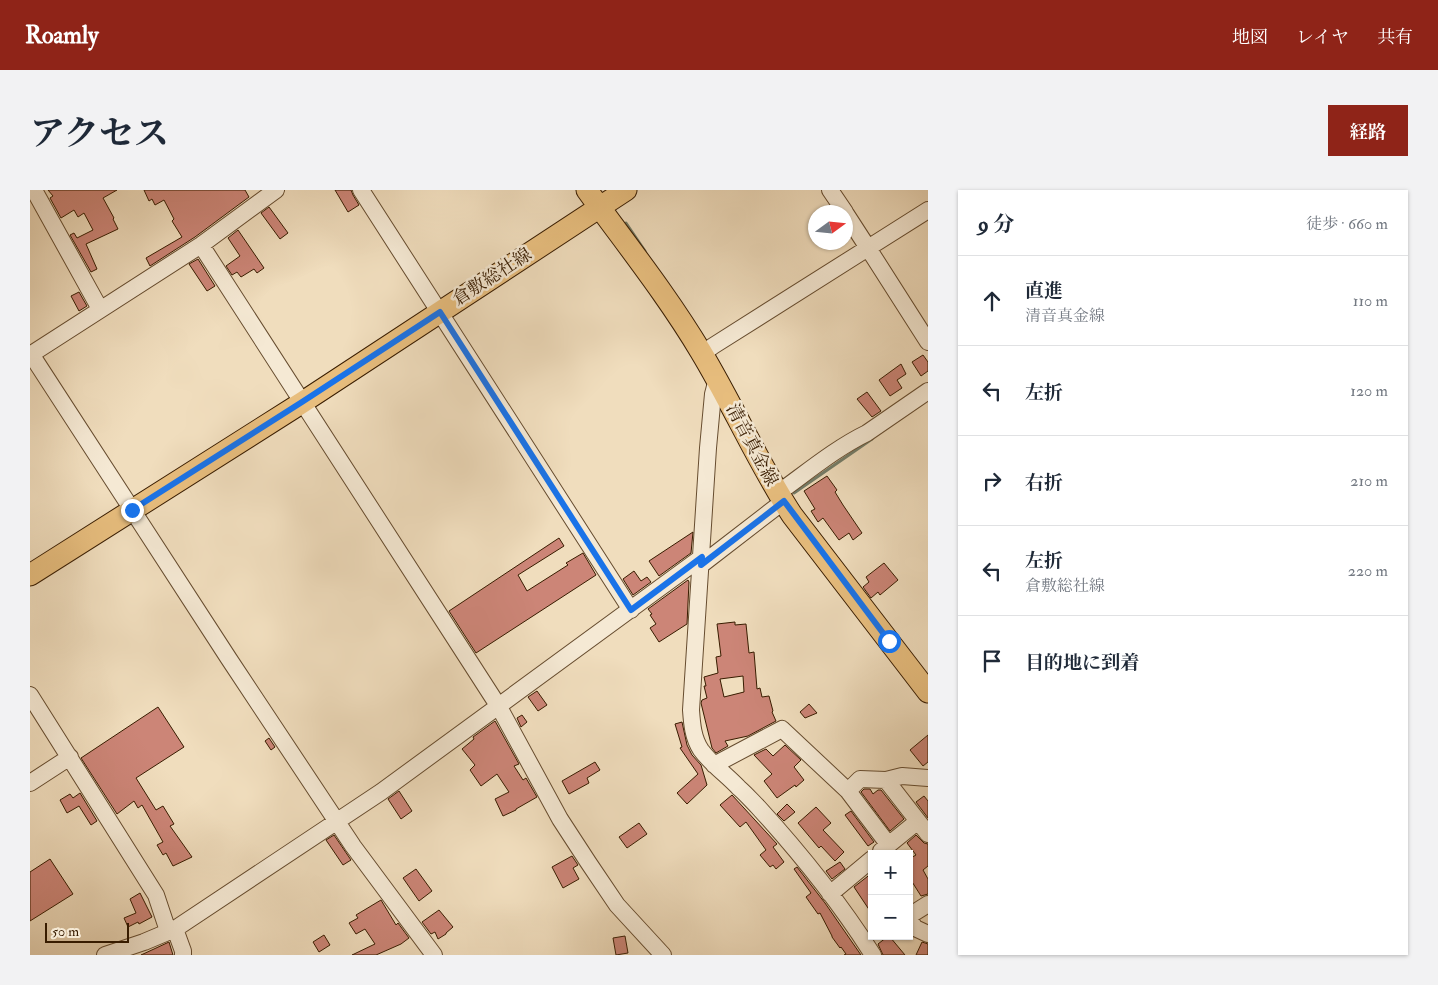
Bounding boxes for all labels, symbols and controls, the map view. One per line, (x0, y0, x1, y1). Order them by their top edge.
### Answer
text: Roamly (25, 20, 99, 51)
text: 地図 (1232, 26, 1268, 49)
text: レイヤ (1296, 26, 1349, 49)
text: 共有 (1377, 26, 1413, 49)
button: 経路 (1328, 105, 1408, 156)
text: アクセス (30, 112, 169, 156)
north arrow (808, 205, 853, 250)
text: 9 分 (978, 211, 1014, 238)
text: 徒歩 · 660 m (1306, 214, 1388, 234)
street label: 倉敷総社線 (448, 243, 536, 311)
text: 直進 (1025, 279, 1063, 303)
icon: ahead (978, 287, 1006, 315)
text: 110 m (1353, 291, 1388, 311)
text: 清音真金線 (1025, 306, 1105, 326)
icon: left (978, 377, 1006, 405)
text: 左折 (1025, 381, 1063, 405)
text: 120 m (1350, 381, 1388, 401)
street label: 清音真金線 (721, 400, 783, 490)
icon: right (978, 467, 1006, 495)
text: 右折 (1025, 471, 1063, 495)
text: 210 m (1350, 471, 1388, 491)
route end (121, 499, 144, 522)
text: 左折 (1025, 549, 1063, 573)
icon: left (978, 557, 1006, 585)
text: 220 m (1348, 561, 1388, 581)
text: 倉敷総社線 (1025, 576, 1105, 596)
route start (878, 630, 901, 653)
icon: arrive (978, 647, 1006, 675)
text: 目的地に到着 (1025, 651, 1139, 675)
map controls (868, 850, 913, 940)
button: + (868, 850, 913, 895)
button: − (868, 895, 913, 940)
scale bar (45, 920, 129, 943)
text: 50 m (52, 923, 79, 940)

